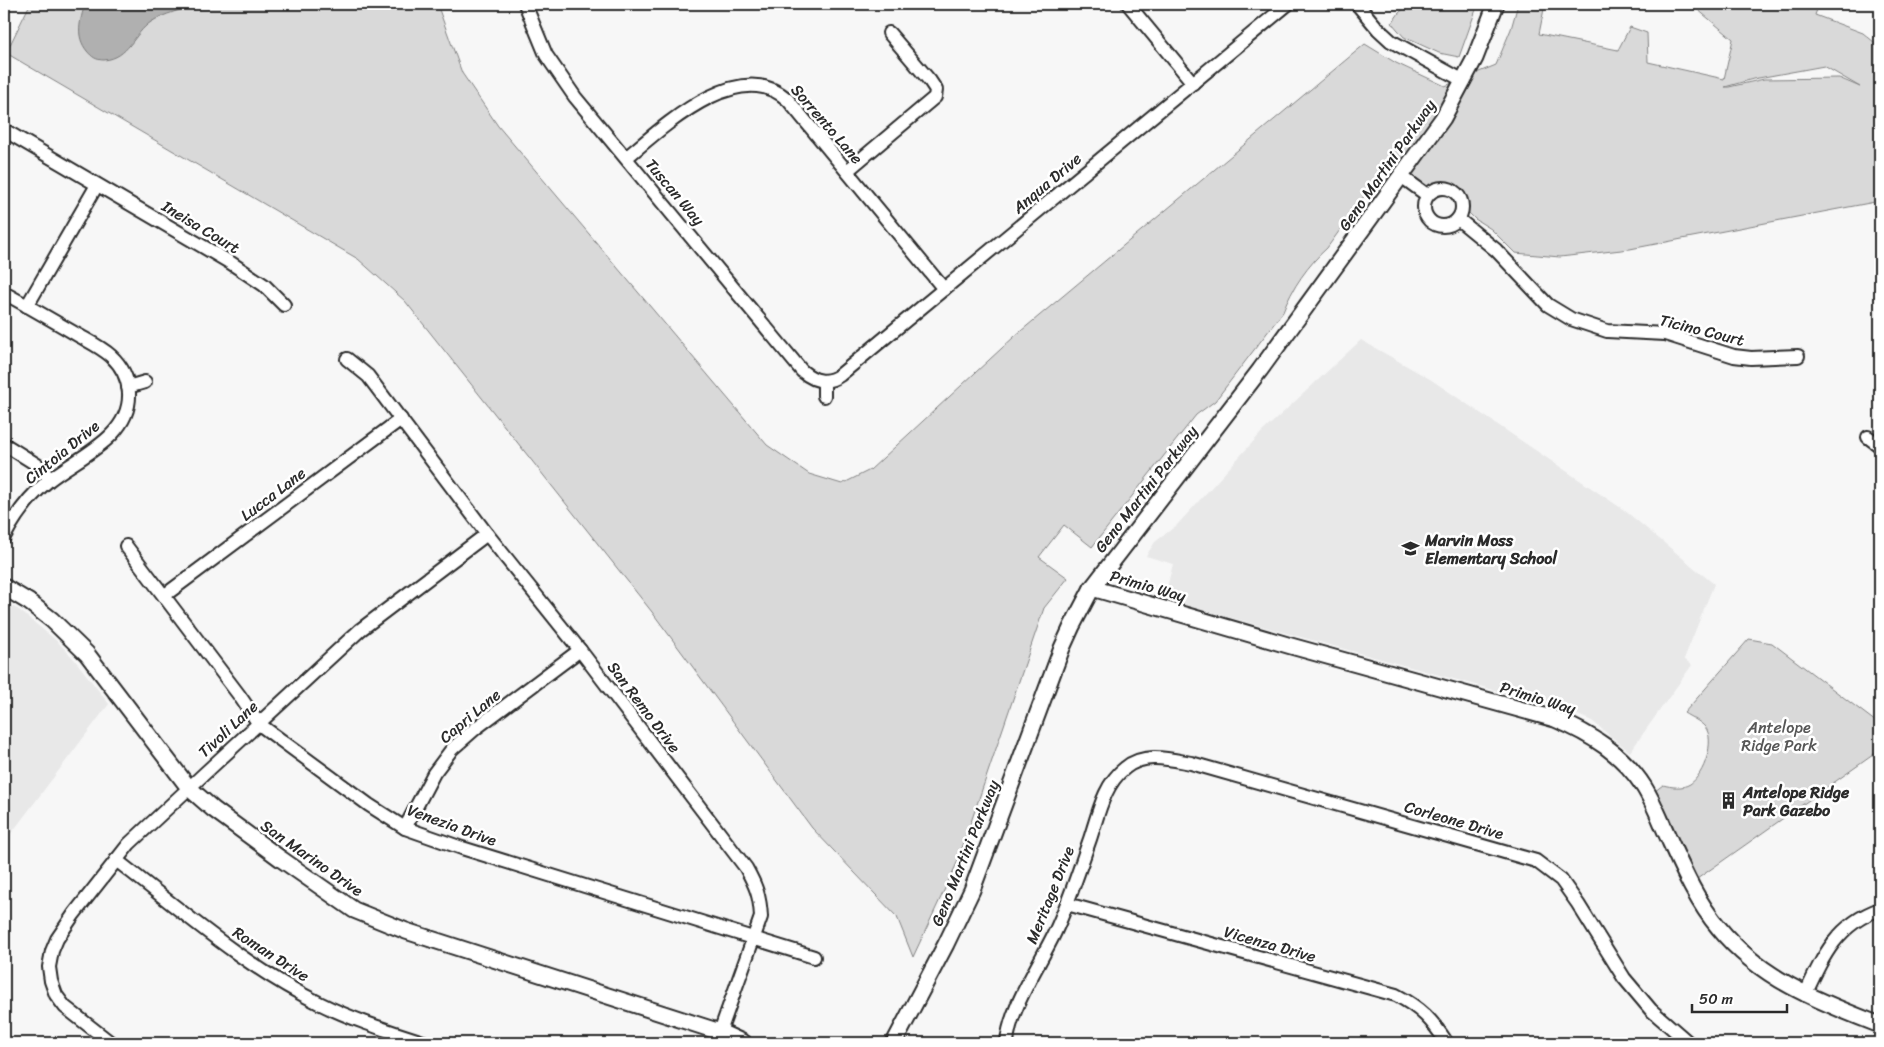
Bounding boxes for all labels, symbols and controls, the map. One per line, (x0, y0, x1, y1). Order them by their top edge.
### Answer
street label: Sorrento Lane (783, 77, 871, 171)
street label: Geno Martini Parkway (1330, 92, 1444, 237)
street label: Anqua Drive (1005, 145, 1088, 222)
street label: Tuscan Way (638, 152, 713, 233)
street label: Ineisa Court (155, 192, 246, 262)
street label: Ticino Court (1656, 305, 1748, 355)
street label: Cintoia Drive (18, 412, 106, 492)
street label: Geno Martini Parkway (1087, 418, 1206, 559)
street label: Lucca Lane (234, 459, 312, 529)
place label: Marvin Moss Elementary School (1424, 526, 1558, 573)
school or university icon: Marvin Moss Elementary School (1401, 539, 1421, 559)
street label: Primio Way (1106, 561, 1190, 611)
street label: San Remo Drive (600, 655, 688, 759)
street label: Primio Way (1496, 673, 1580, 724)
street label: Capri Lane (432, 681, 508, 751)
street label: Tivoli Lane (191, 693, 265, 765)
park label: Antelope Ridge Park (1741, 713, 1817, 760)
street label: Geno Martini Parkway (922, 775, 1008, 931)
place label: Antelope Ridge Park Gazebo (1742, 778, 1850, 825)
building icon: Antelope Ridge Park Gazebo (1719, 791, 1739, 811)
street label: Corleone Drive (1401, 792, 1507, 848)
street label: Venezia Drive (403, 795, 501, 855)
street label: San Marino Drive (254, 812, 370, 905)
street label: Meritage Drive (1017, 841, 1083, 948)
street label: Vicenza Drive (1220, 917, 1320, 971)
street label: Roman Drive (227, 918, 315, 990)
scale bar (1692, 982, 1786, 1014)
text: 50 m (1699, 986, 1734, 1012)

